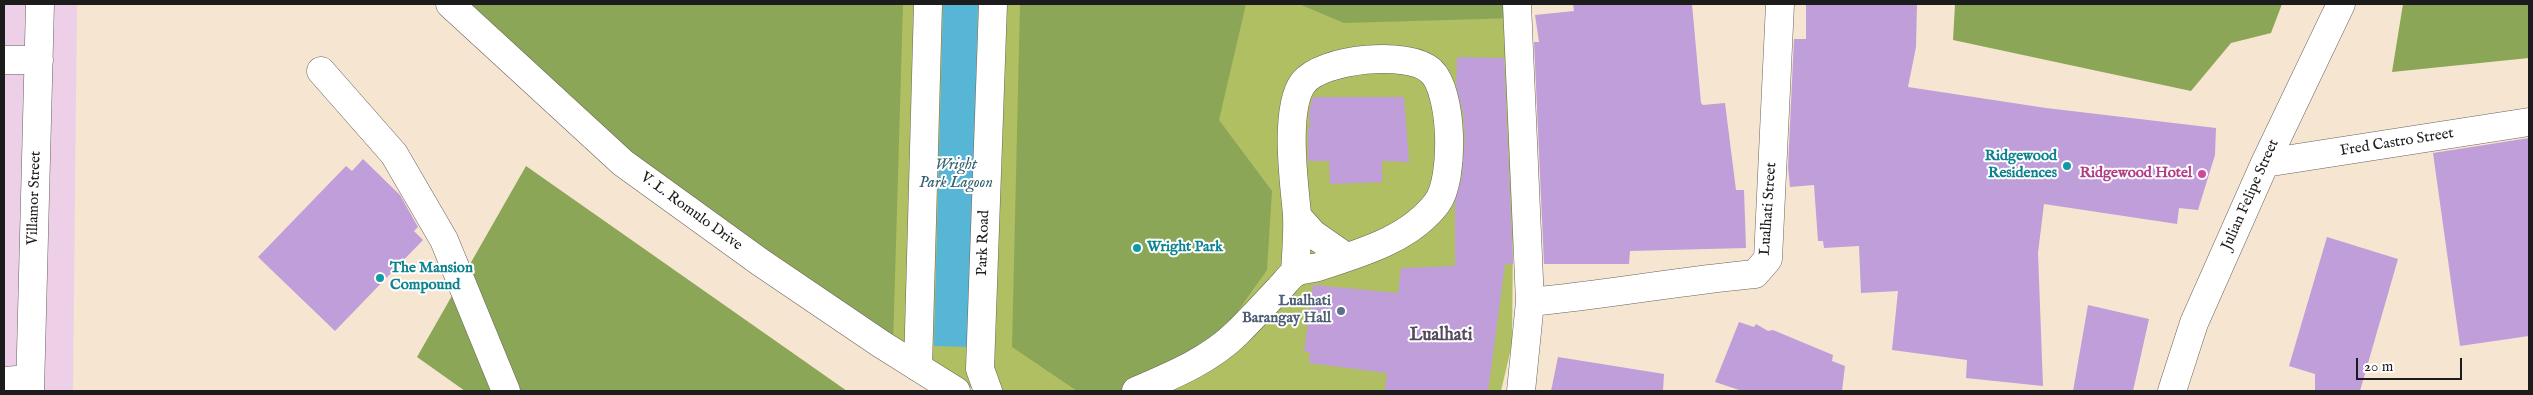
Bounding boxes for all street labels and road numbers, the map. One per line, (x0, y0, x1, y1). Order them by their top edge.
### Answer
street label: Fred Castro Street (2339, 125, 2455, 161)
street label: Julian Felipe Street (2219, 137, 2283, 253)
street label: Villamor Street (24, 151, 46, 245)
street label: Lualhati Street (1757, 162, 1781, 256)
street label: V. L. Romulo Drive (637, 169, 745, 255)
street label: Park Road (974, 210, 994, 276)

